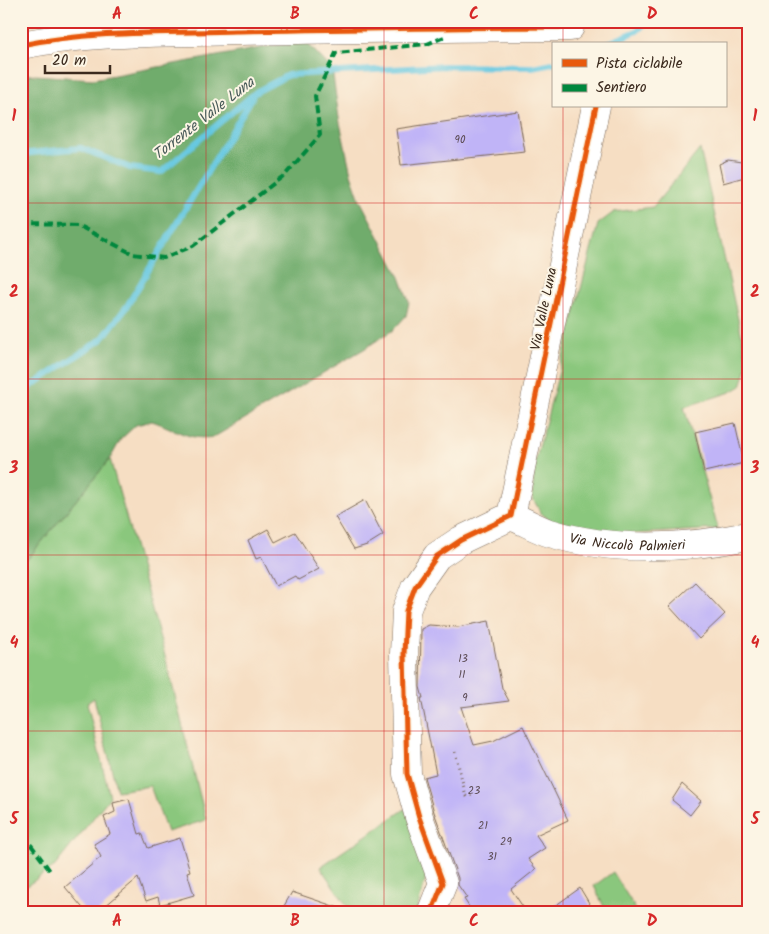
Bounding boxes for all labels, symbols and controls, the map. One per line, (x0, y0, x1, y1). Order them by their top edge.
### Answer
text: A (112, 2, 122, 27)
text: B (290, 2, 300, 27)
text: C (469, 2, 479, 27)
text: D (647, 2, 658, 27)
scale bar (45, 42, 110, 74)
legend (552, 42, 726, 108)
text: 20 m (52, 49, 86, 73)
text: Pista ciclabile (596, 52, 683, 76)
water label: Torrente Valle Luna (148, 71, 261, 167)
text: Sentiero (596, 76, 647, 100)
text: 1 (12, 104, 17, 129)
text: 1 (753, 104, 758, 129)
house number: 90 (455, 131, 466, 149)
street label: Via Valle Luna (524, 266, 564, 352)
text: 2 (9, 280, 19, 305)
text: 2 (750, 280, 760, 305)
text: 3 (9, 456, 19, 481)
text: 3 (750, 456, 760, 481)
street label: Via Niccolò Palmieri (567, 527, 687, 558)
text: 4 (10, 631, 19, 656)
text: 4 (751, 631, 760, 656)
house number: 13 (458, 650, 468, 668)
house number: 11 (459, 666, 465, 684)
house number: 9 (462, 689, 468, 707)
house number: 23 (468, 782, 480, 800)
text: 5 (9, 807, 20, 832)
text: 5 (750, 807, 761, 832)
house number: 21 (478, 817, 488, 835)
house number: 29 (500, 833, 513, 851)
house number: 31 (487, 848, 497, 866)
text: A (112, 909, 122, 934)
text: B (290, 909, 300, 934)
text: C (469, 909, 479, 934)
text: D (647, 909, 658, 934)

